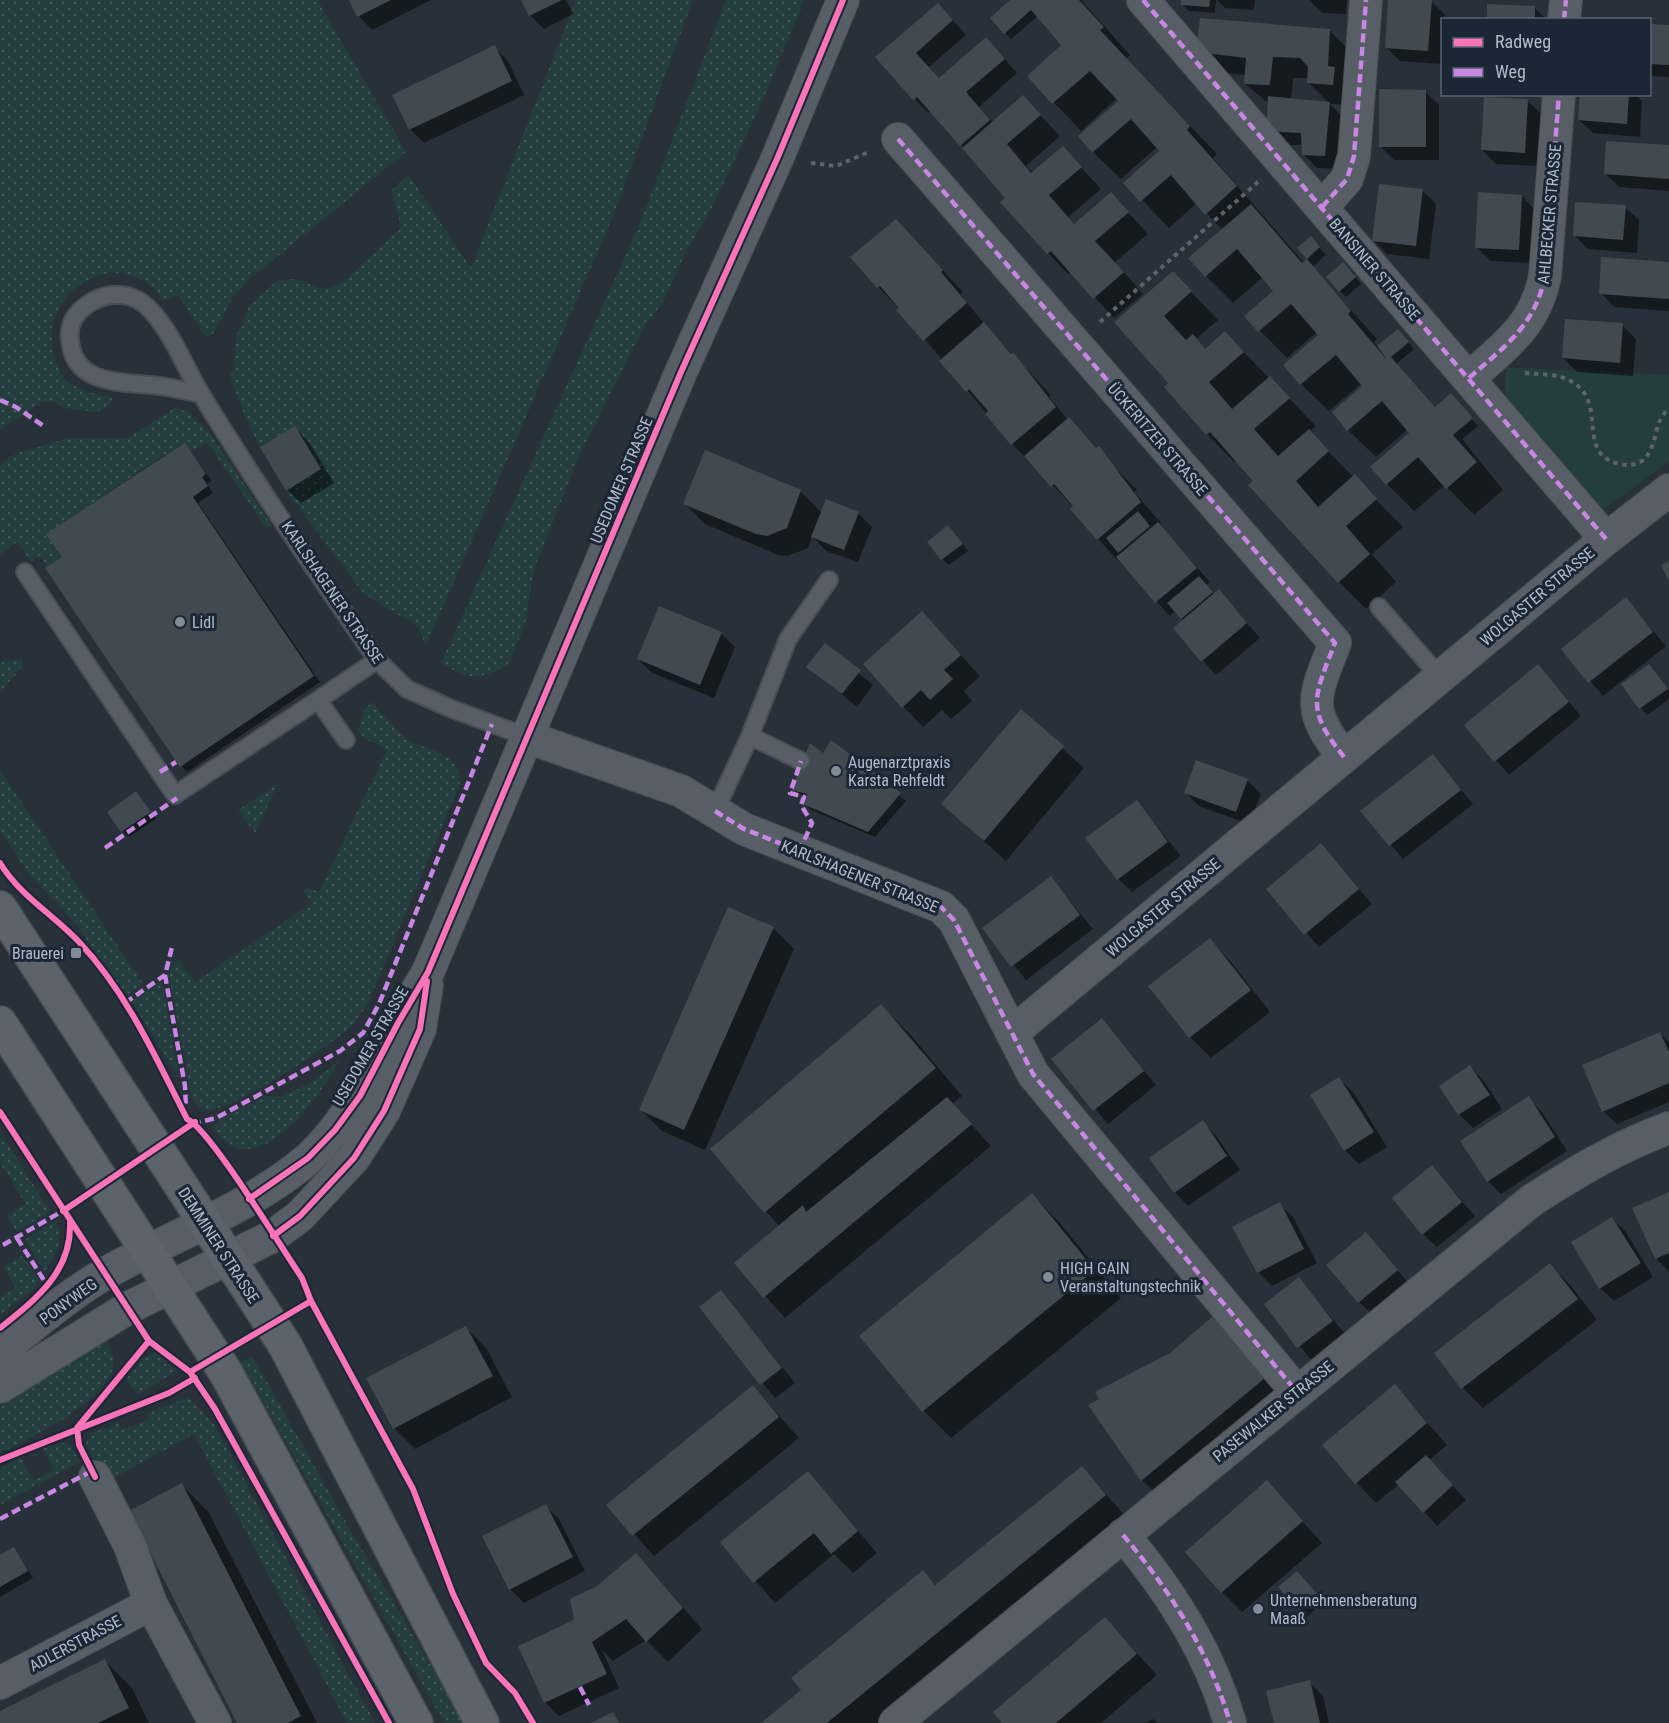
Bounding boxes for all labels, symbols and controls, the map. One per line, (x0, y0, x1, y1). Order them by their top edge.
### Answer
legend (1441, 18, 1651, 96)
text: Radweg (1495, 31, 1551, 52)
text: Weg (1495, 61, 1526, 82)
street label: AHLBECKER STRASSE (1534, 143, 1565, 285)
street label: BANSINER STRASSE (1325, 214, 1424, 324)
street label: ÜCKERITZER STRASSE (1104, 379, 1212, 499)
street label: USEDOMER STRASSE (586, 414, 657, 546)
street label: KARLSHAGENER STRASSE (278, 517, 387, 667)
street label: WOLGASTER STRASSE (1476, 543, 1598, 650)
place label: Lidl (192, 613, 215, 632)
marker: Lidl (173, 615, 187, 629)
place label: Augenarztpraxis Karsta Rehfeldt (848, 753, 950, 790)
marker: Augenarztpraxis Karsta Rehfeldt (829, 764, 843, 778)
street label: KARLSHAGENER STRASSE (778, 836, 941, 917)
street label: WOLGASTER STRASSE (1102, 854, 1224, 961)
place label: Brauerei (12, 944, 64, 963)
marker: Brauerei (69, 946, 83, 960)
street label: USEDOMER STRASSE (328, 983, 412, 1109)
street label: DEMMINER STRASSE (174, 1184, 263, 1307)
place label: HIGH GAIN Veranstaltungstechnik (1060, 1259, 1202, 1296)
marker: HIGH GAIN Veranstaltungstechnik (1041, 1270, 1055, 1284)
street label: PONYWEG (36, 1274, 101, 1329)
street label: PASEWALKER STRASSE (1209, 1357, 1337, 1466)
place label: Unternehmensberatung Maaß (1270, 1591, 1417, 1628)
marker: Unternehmensberatung Maaß (1251, 1602, 1265, 1616)
street label: ADLERSTRASSE (26, 1611, 124, 1676)

